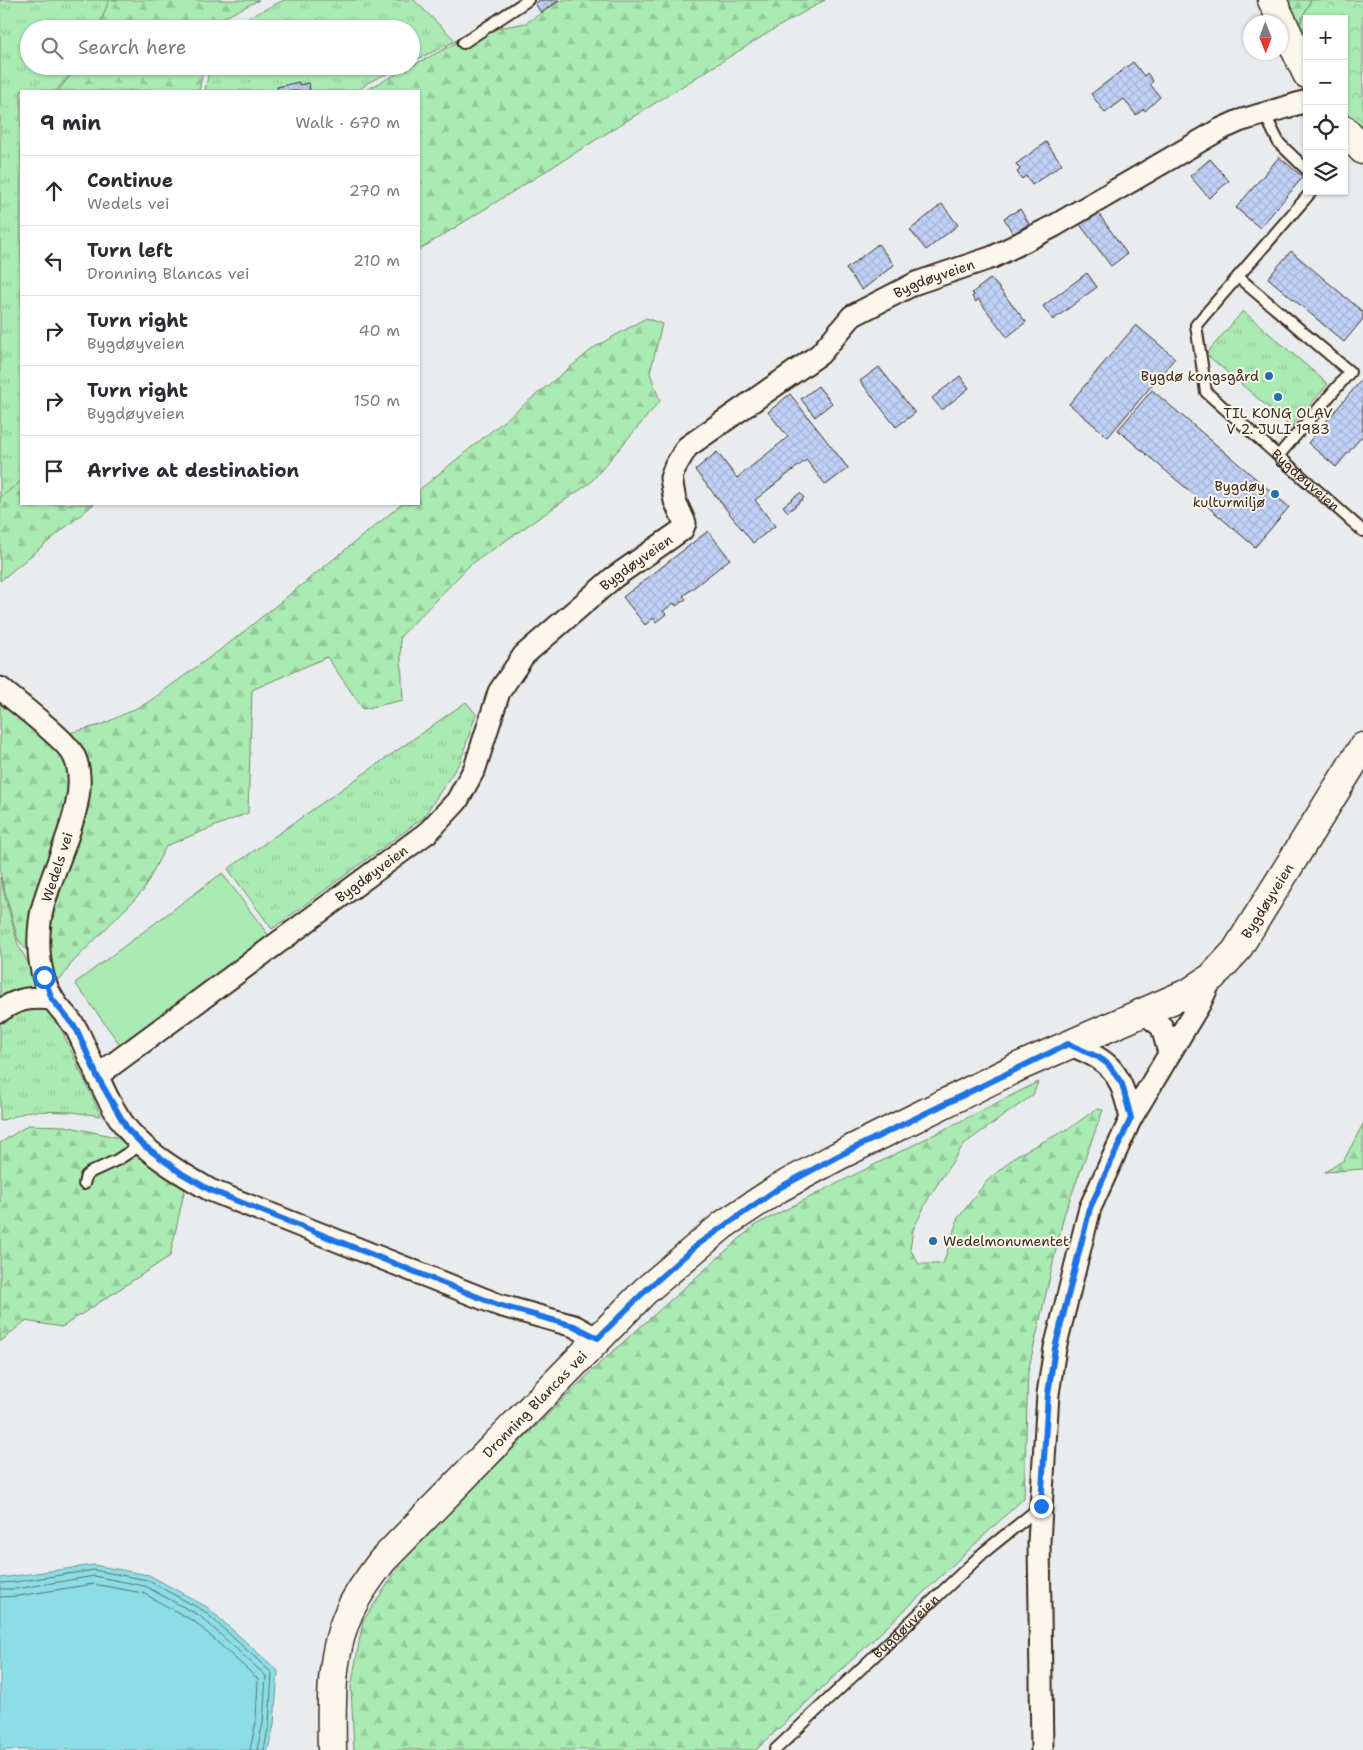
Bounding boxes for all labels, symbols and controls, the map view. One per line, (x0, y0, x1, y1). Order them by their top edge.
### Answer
north arrow (1243, 15, 1288, 60)
map controls (1303, 15, 1348, 195)
button: + (1303, 15, 1348, 60)
search box (20, 20, 420, 75)
icon: search (38, 34, 66, 62)
text: Search here (78, 35, 187, 60)
button: − (1303, 60, 1348, 105)
button: locate (1303, 105, 1348, 150)
text: 9 min (40, 109, 101, 137)
text: Walk · 670 m (295, 112, 400, 133)
button: layers (1303, 150, 1348, 195)
text: Continue (87, 168, 173, 193)
icon: ahead (40, 177, 68, 205)
text: 270 m (349, 180, 400, 201)
text: Wedels vei (87, 193, 170, 214)
text: Turn left (87, 238, 173, 263)
icon: left (40, 247, 68, 275)
text: 210 m (353, 250, 400, 271)
street label: Bygdøyveien (890, 255, 977, 302)
text: Dronning Blancas vei (87, 263, 250, 284)
text: Turn right (87, 308, 188, 333)
icon: right (40, 317, 68, 345)
text: 40 m (358, 320, 400, 341)
text: Bygdøyveien (87, 333, 185, 354)
place label: Bygdø kongsgård (1141, 367, 1259, 385)
marker: Bygdø kongsgård (1263, 370, 1275, 382)
text: Turn right (87, 378, 188, 403)
icon: right (40, 387, 68, 415)
text: 150 m (353, 390, 400, 411)
marker: TIL KONG OLAV V 2. JULI 1983 (1272, 391, 1284, 403)
text: Bygdøyveien (87, 403, 185, 424)
place label: TIL KONG OLAV V 2. JULI 1983 (1223, 404, 1333, 438)
street label: Bygdøyveien (1268, 445, 1344, 516)
icon: arrive (40, 457, 68, 485)
text: Arrive at destination (87, 458, 299, 483)
place label: Bygdøy kulturmiljø (1193, 477, 1265, 511)
marker: Bygdøy kulturmiljø (1269, 488, 1281, 500)
street label: Bygdøyveien (596, 530, 676, 595)
street label: Wedels vei (37, 830, 77, 904)
street label: Bygdøyveien (332, 841, 412, 906)
street label: Bygdøyveien (1237, 859, 1298, 942)
route start (33, 966, 56, 989)
place label: Wedelmonumentet (943, 1232, 1069, 1250)
marker: Wedelmonumentet (927, 1235, 939, 1247)
street label: Dronning Blancas vei (479, 1347, 591, 1461)
route end (1030, 1495, 1053, 1518)
street label: Bygdøyveien (868, 1590, 943, 1662)

